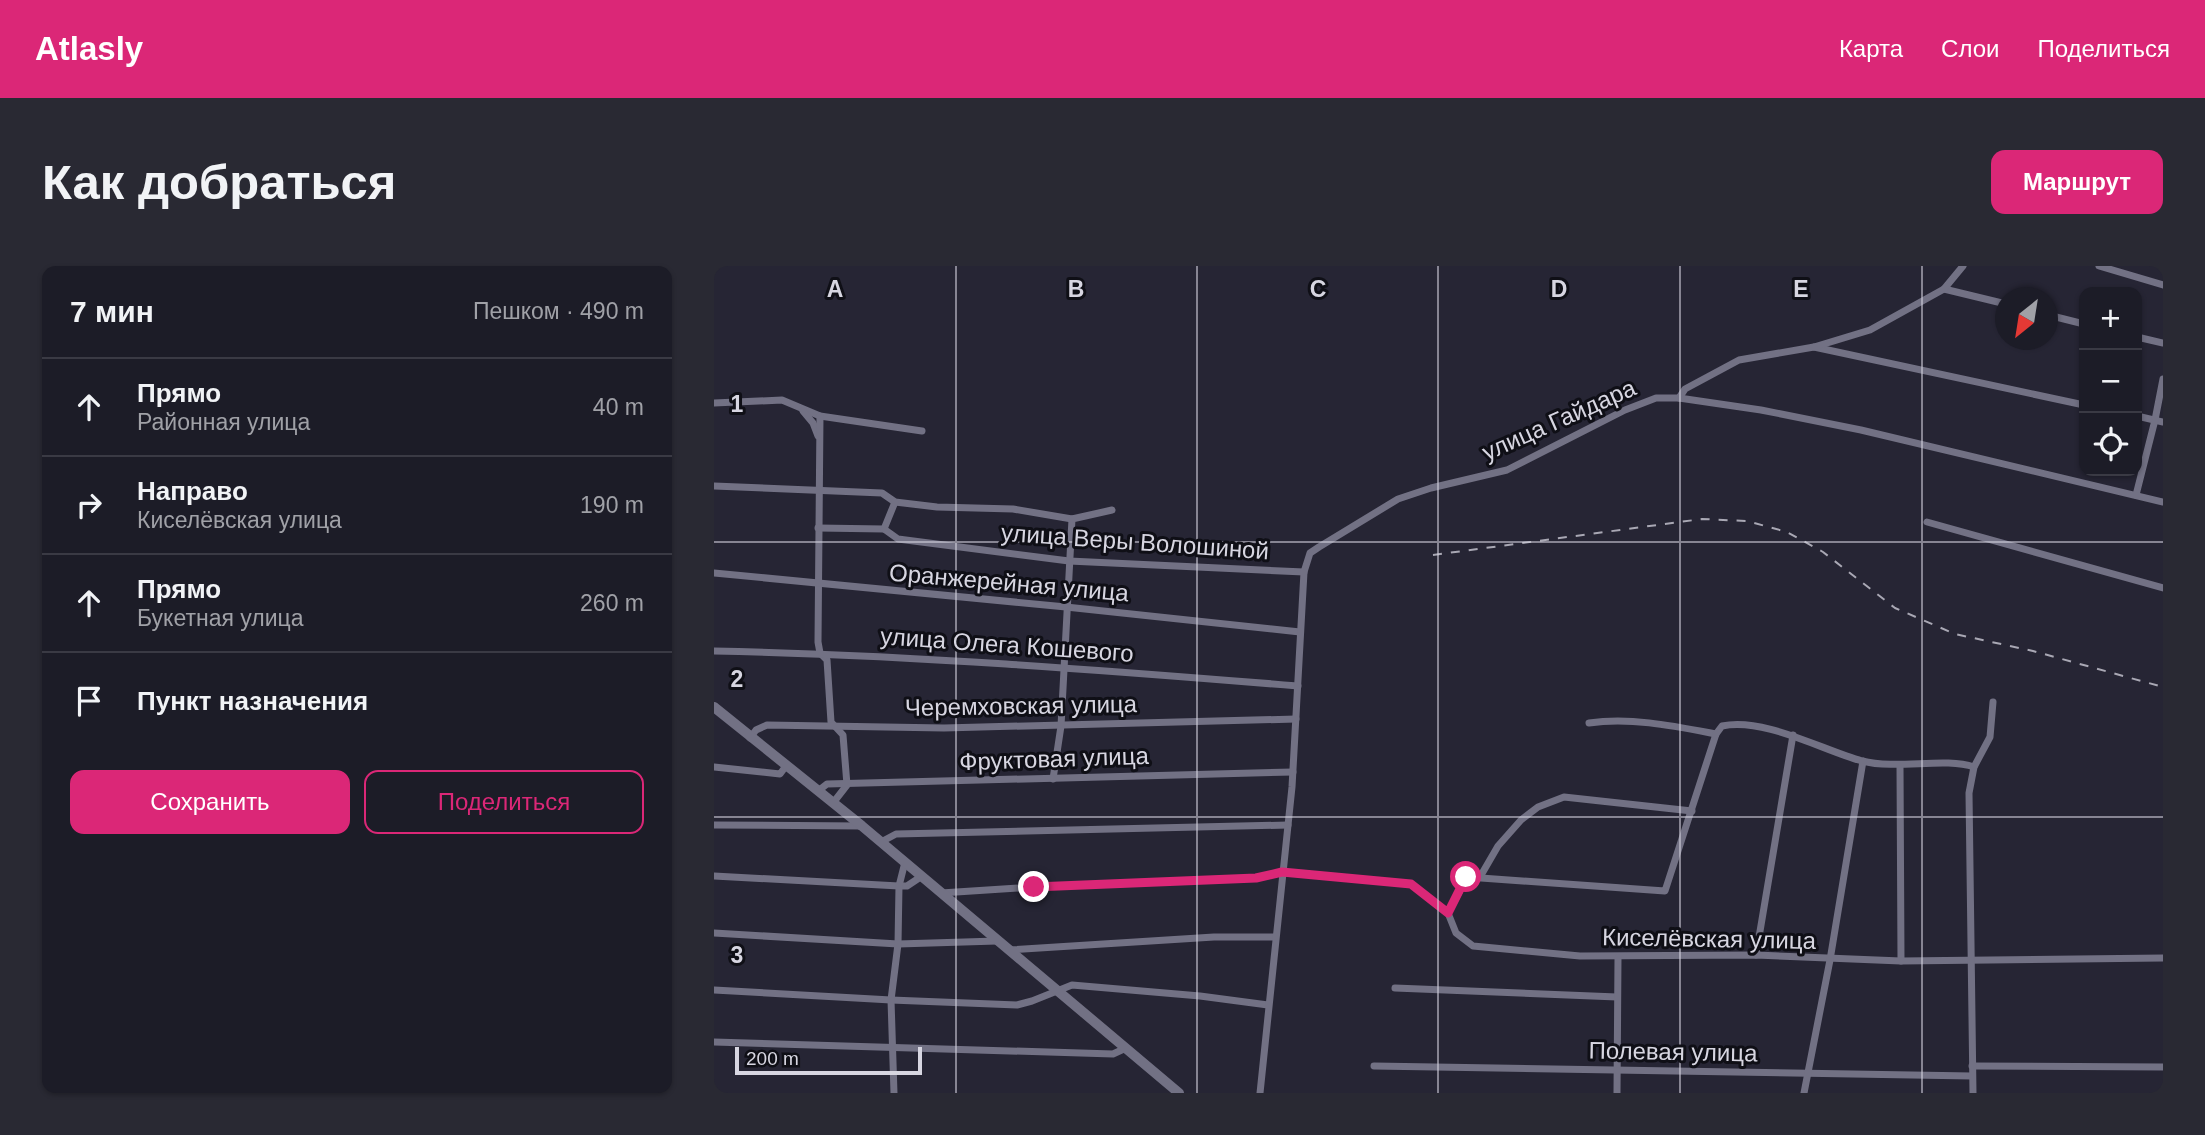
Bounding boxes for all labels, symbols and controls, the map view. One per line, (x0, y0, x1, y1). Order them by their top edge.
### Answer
text: Atlasly (35, 30, 143, 67)
text: Карта (1839, 35, 1903, 62)
text: Слои (1941, 35, 1999, 62)
text: Поделиться (2037, 35, 2170, 62)
button: Маршрут (1991, 150, 2163, 214)
text: Как добраться (42, 155, 396, 209)
text: A (827, 276, 843, 302)
text: B (1068, 276, 1084, 302)
text: C (1310, 276, 1326, 302)
text: D (1551, 276, 1567, 302)
text: E (1793, 276, 1809, 302)
north arrow (1995, 287, 2058, 350)
map controls (2079, 287, 2142, 476)
button: + (2079, 287, 2142, 350)
text: 7 мин (70, 295, 154, 328)
text: Пешком · 490 m (473, 298, 644, 324)
button: − (2079, 350, 2142, 413)
street label: улица Гайдара (1478, 373, 1640, 465)
text: Прямо (137, 378, 221, 408)
icon: ahead (70, 388, 108, 426)
text: 1 (731, 391, 744, 417)
text: 40 m (593, 394, 644, 420)
text: Районная улица (137, 409, 310, 435)
button: locate (2079, 413, 2142, 476)
text: Направо (137, 476, 248, 506)
icon: right (70, 486, 108, 524)
text: 190 m (580, 492, 644, 518)
text: Киселёвская улица (137, 507, 342, 533)
street label: улица Веры Волошиной (1000, 519, 1270, 564)
street label: Оранжерейная улица (888, 559, 1131, 606)
text: Прямо (137, 574, 221, 604)
icon: ahead (70, 584, 108, 622)
text: 260 m (580, 590, 644, 616)
text: Букетная улица (137, 605, 304, 631)
street label: улица Олега Кошевого (879, 622, 1135, 667)
text: 2 (731, 666, 743, 692)
icon: arrive (70, 682, 108, 720)
text: Пункт назначения (137, 686, 368, 716)
street label: Черемховская улица (905, 690, 1138, 721)
street label: Фруктовая улица (959, 742, 1150, 775)
button: Сохранить (70, 770, 350, 834)
button: Поделиться (364, 770, 644, 834)
route start (1450, 861, 1481, 892)
route end (1018, 871, 1049, 902)
street label: Киселёвская улица (1602, 923, 1817, 954)
text: 3 (731, 942, 743, 968)
street label: Полевая улица (1588, 1037, 1758, 1066)
scale bar (735, 1044, 922, 1076)
text: 200 m (746, 1048, 799, 1069)

